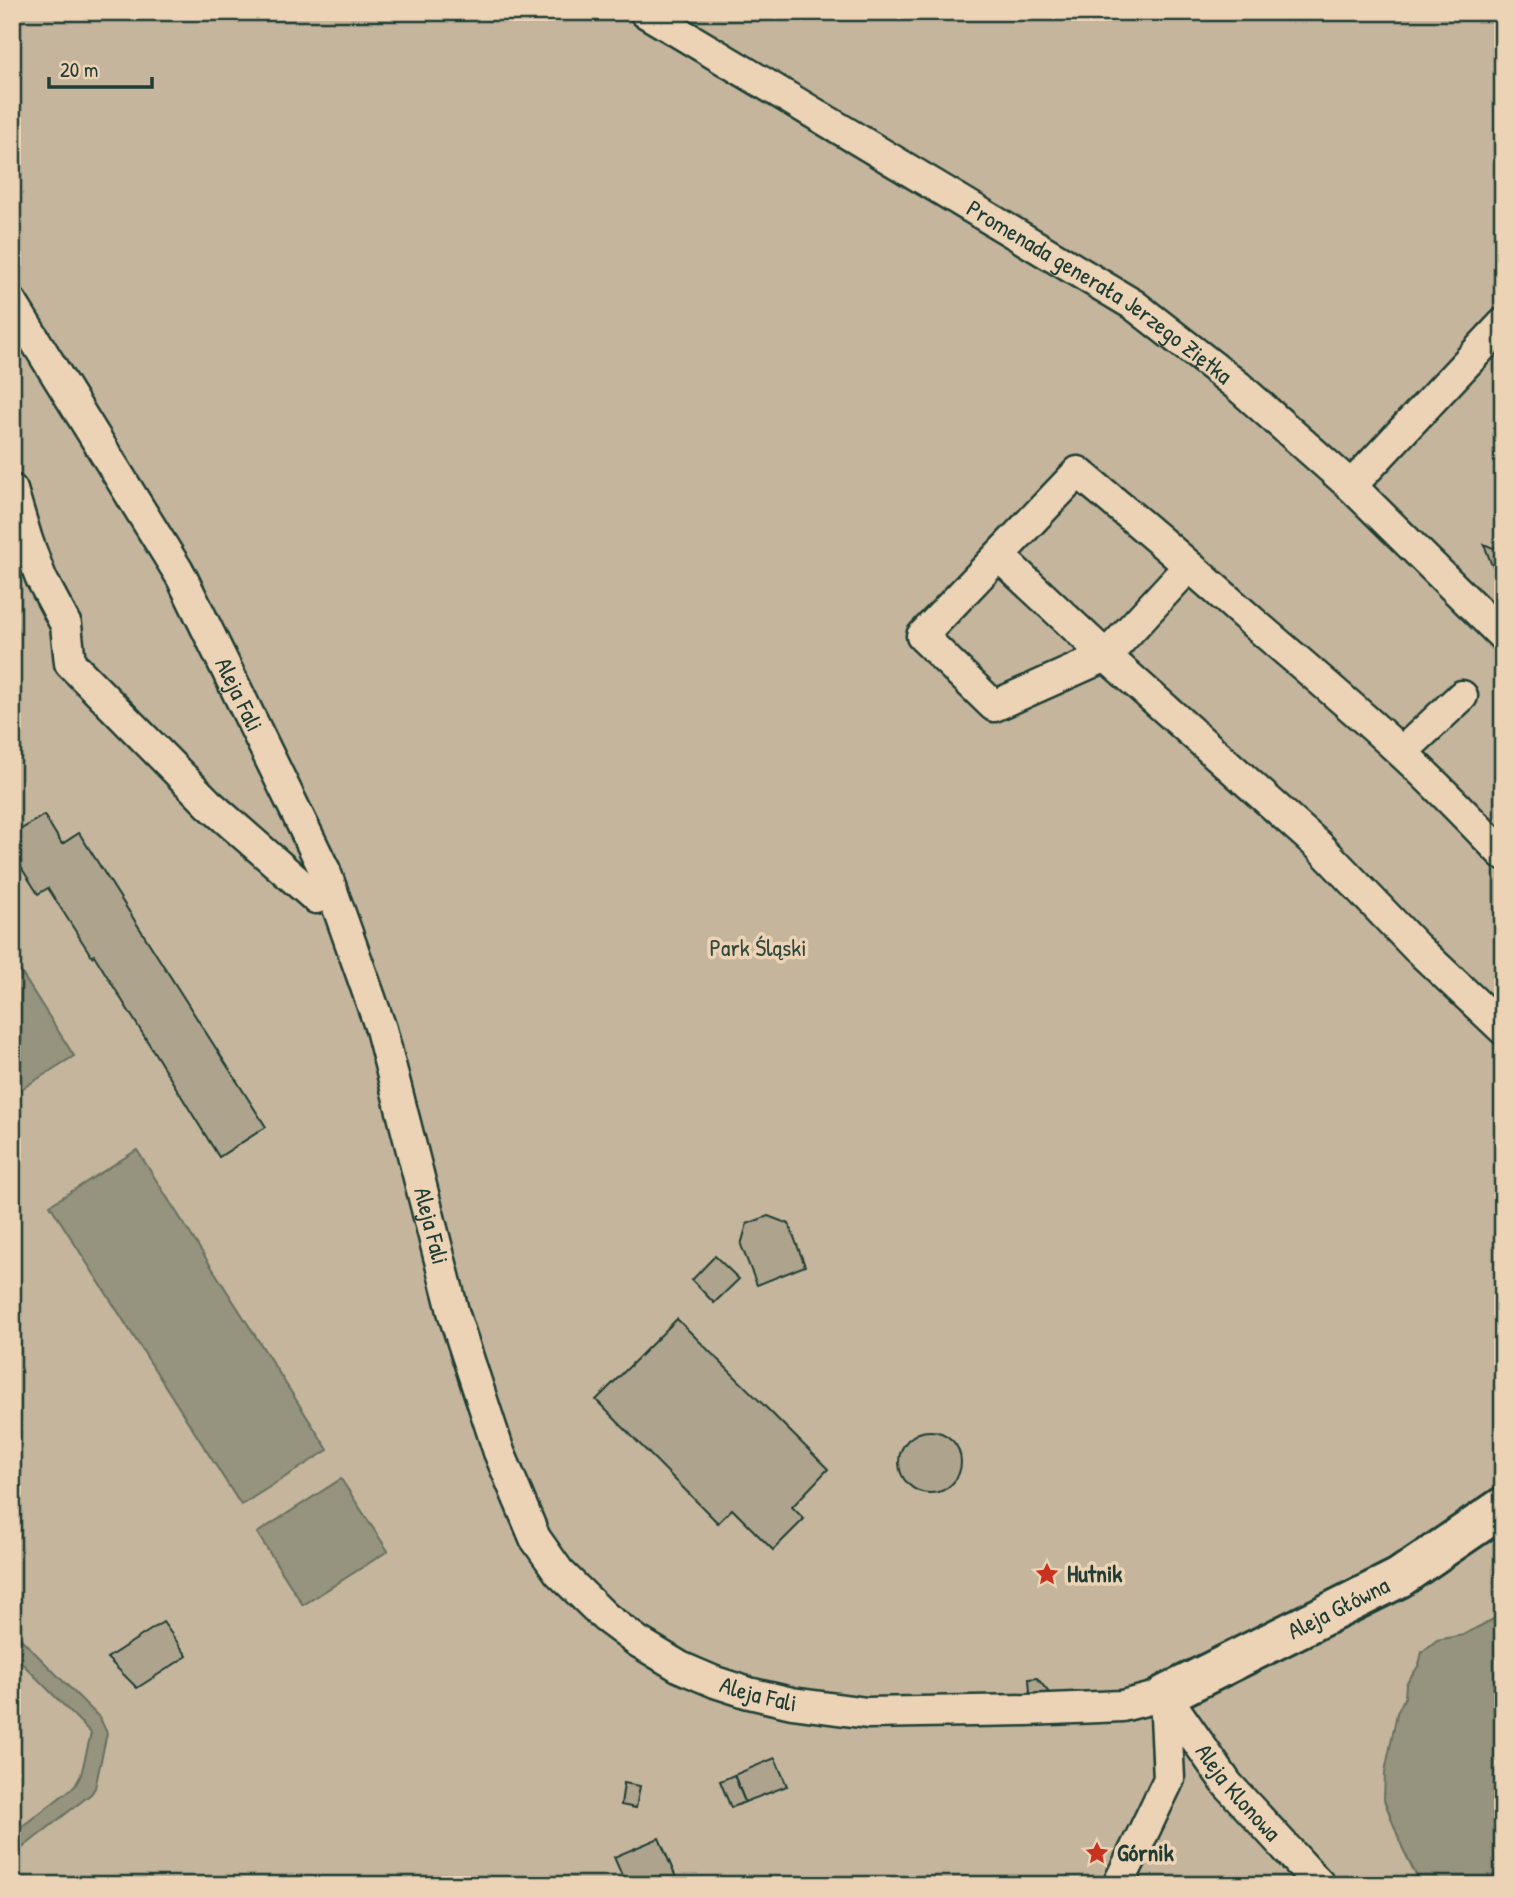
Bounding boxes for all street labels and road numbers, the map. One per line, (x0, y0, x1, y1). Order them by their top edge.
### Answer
street label: Promenada generała Jerzego Ziętka (961, 192, 1239, 391)
street label: Aleja Fali (208, 652, 271, 736)
street label: Aleja Fali (407, 1183, 457, 1267)
street label: Aleja Główna (1282, 1568, 1394, 1646)
street label: Aleja Fali (716, 1668, 799, 1718)
street label: Aleja Klonowa (1189, 1737, 1289, 1848)

